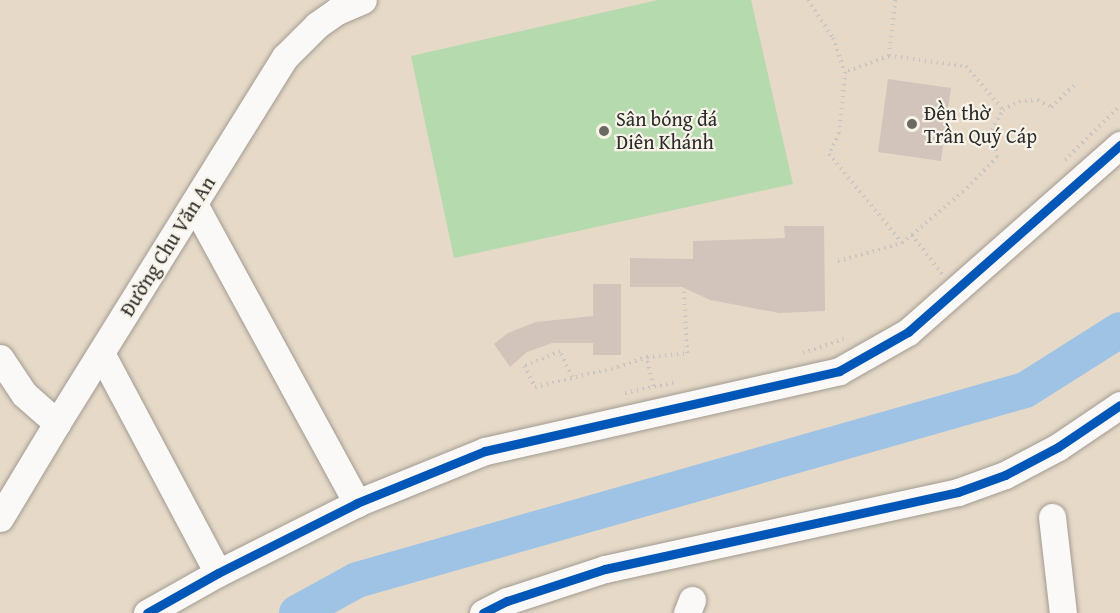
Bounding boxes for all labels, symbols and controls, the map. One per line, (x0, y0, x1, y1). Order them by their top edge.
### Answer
place label: Đền thờ Trần Quý Cáp (924, 100, 1037, 147)
place label: Sân bóng đá Diên Khánh (616, 107, 717, 154)
marker: Đền thờ Trần Quý Cáp (905, 117, 919, 131)
marker: Sân bóng đá Diên Khánh (597, 124, 611, 138)
street label: Đường Chu Văn An (114, 172, 220, 320)

